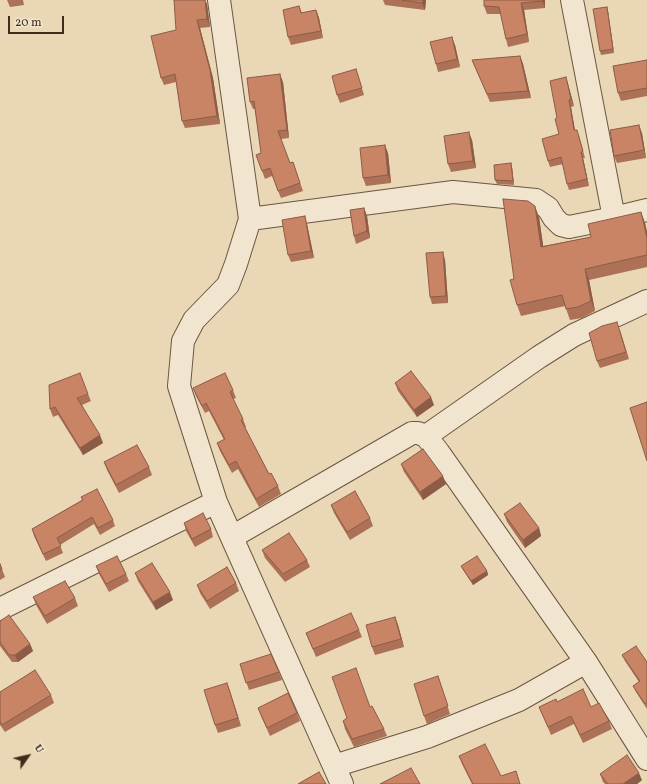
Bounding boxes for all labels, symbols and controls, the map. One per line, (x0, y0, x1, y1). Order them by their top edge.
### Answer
scale bar (10, 8, 66, 34)
text: 20 m (15, 15, 42, 31)
north arrow (8, 736, 48, 776)
text: U (30, 742, 47, 756)

